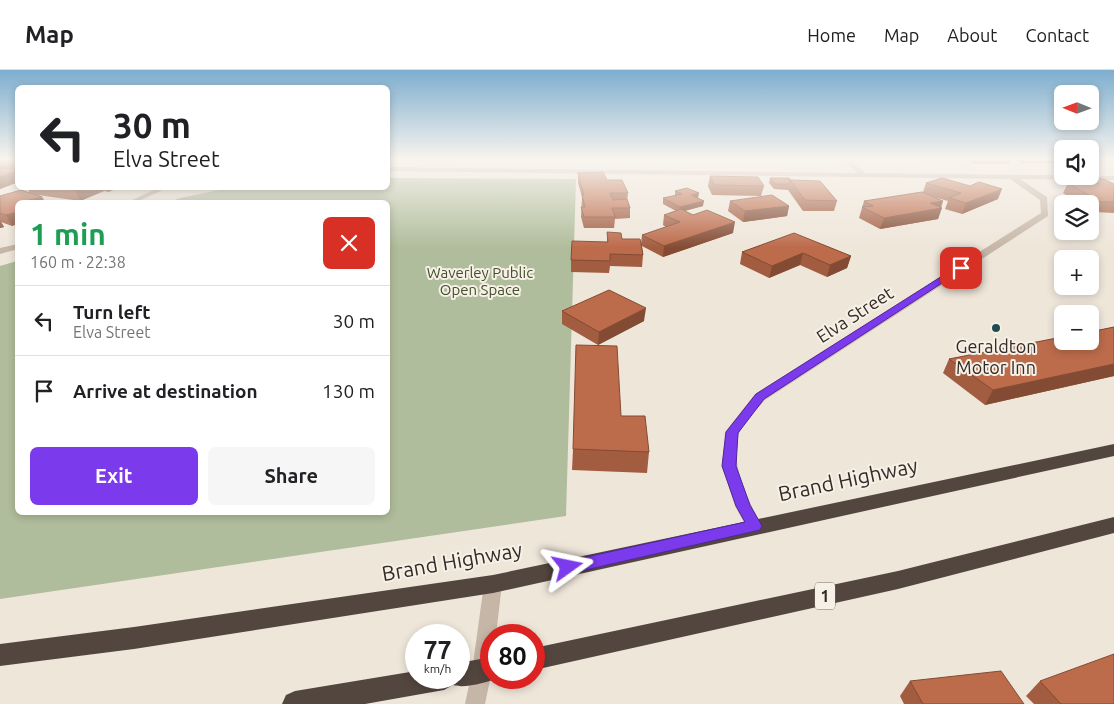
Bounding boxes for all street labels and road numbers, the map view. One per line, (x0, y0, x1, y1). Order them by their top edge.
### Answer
street label: Elva Street (812, 282, 896, 346)
street label: Brand Highway (776, 453, 920, 506)
street label: Brand Highway (380, 537, 524, 585)
road number: 1 (815, 582, 835, 610)

